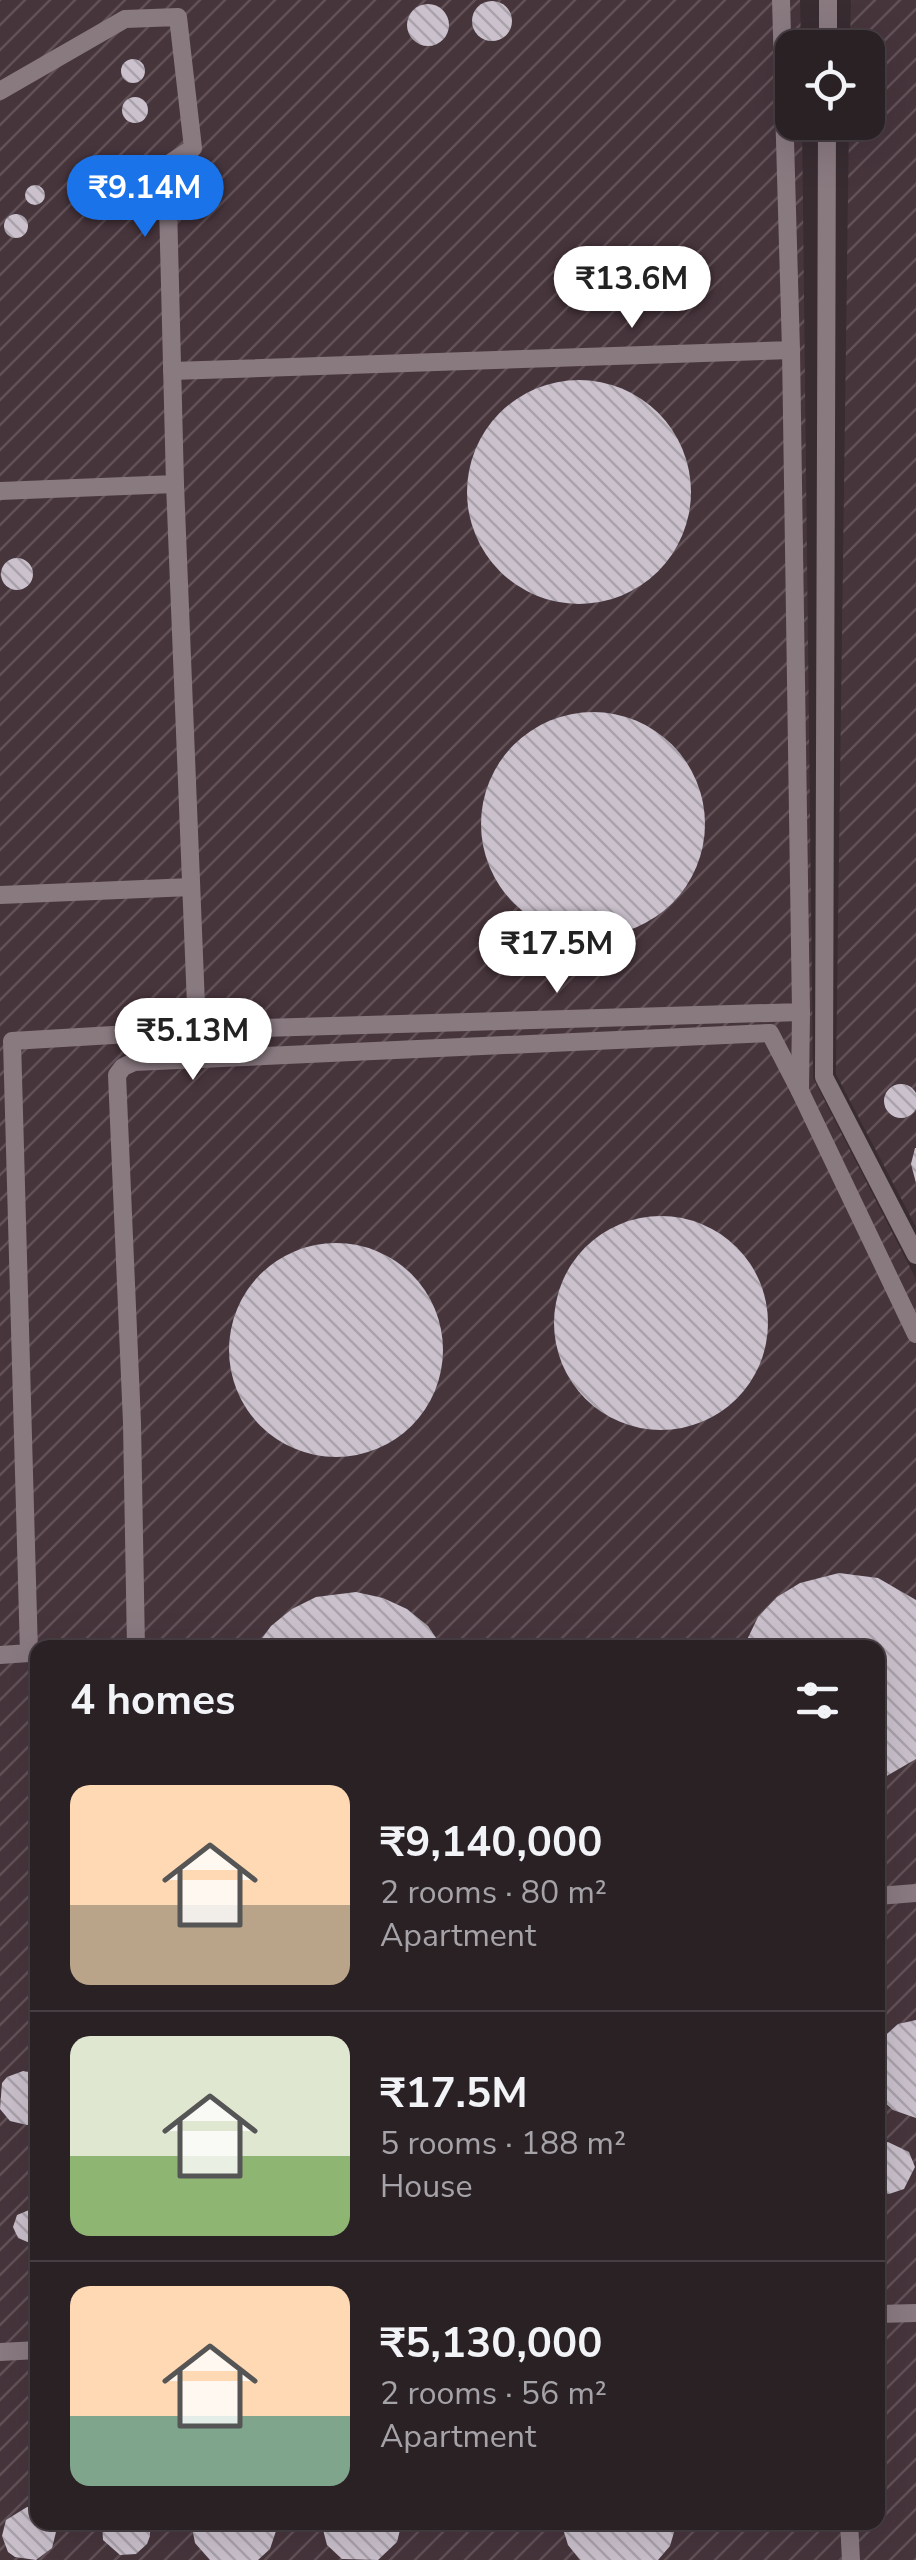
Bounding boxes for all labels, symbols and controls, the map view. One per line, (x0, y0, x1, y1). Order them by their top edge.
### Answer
map controls (775, 30, 885, 140)
button: locate (775, 30, 885, 140)
pin: ₹9.14M (64, 155, 226, 240)
text: ₹9.14M (89, 166, 201, 209)
pin: ₹13.6M (551, 246, 713, 331)
text: ₹13.6M (576, 257, 688, 300)
pin: ₹17.5M (476, 911, 638, 996)
text: ₹17.5M (501, 922, 613, 965)
pin: ₹5.13M (112, 998, 274, 1083)
text: ₹5.13M (137, 1009, 249, 1052)
text: 4 homes (70, 1672, 235, 1729)
icon: filters (790, 1673, 845, 1728)
text: ₹9,140,000 (380, 1814, 602, 1871)
icon: home (150, 1825, 270, 1945)
text: 2 rooms · 80 m² (380, 1871, 607, 1914)
text: Apartment (380, 1914, 536, 1957)
text: ₹17.5M (380, 2065, 528, 2122)
icon: home (150, 2076, 270, 2196)
text: 5 rooms · 188 m² (380, 2122, 626, 2165)
text: House (380, 2165, 473, 2208)
text: ₹5,130,000 (380, 2315, 602, 2372)
icon: home (150, 2326, 270, 2446)
text: 2 rooms · 56 m² (380, 2372, 607, 2415)
text: Apartment (380, 2415, 536, 2458)

